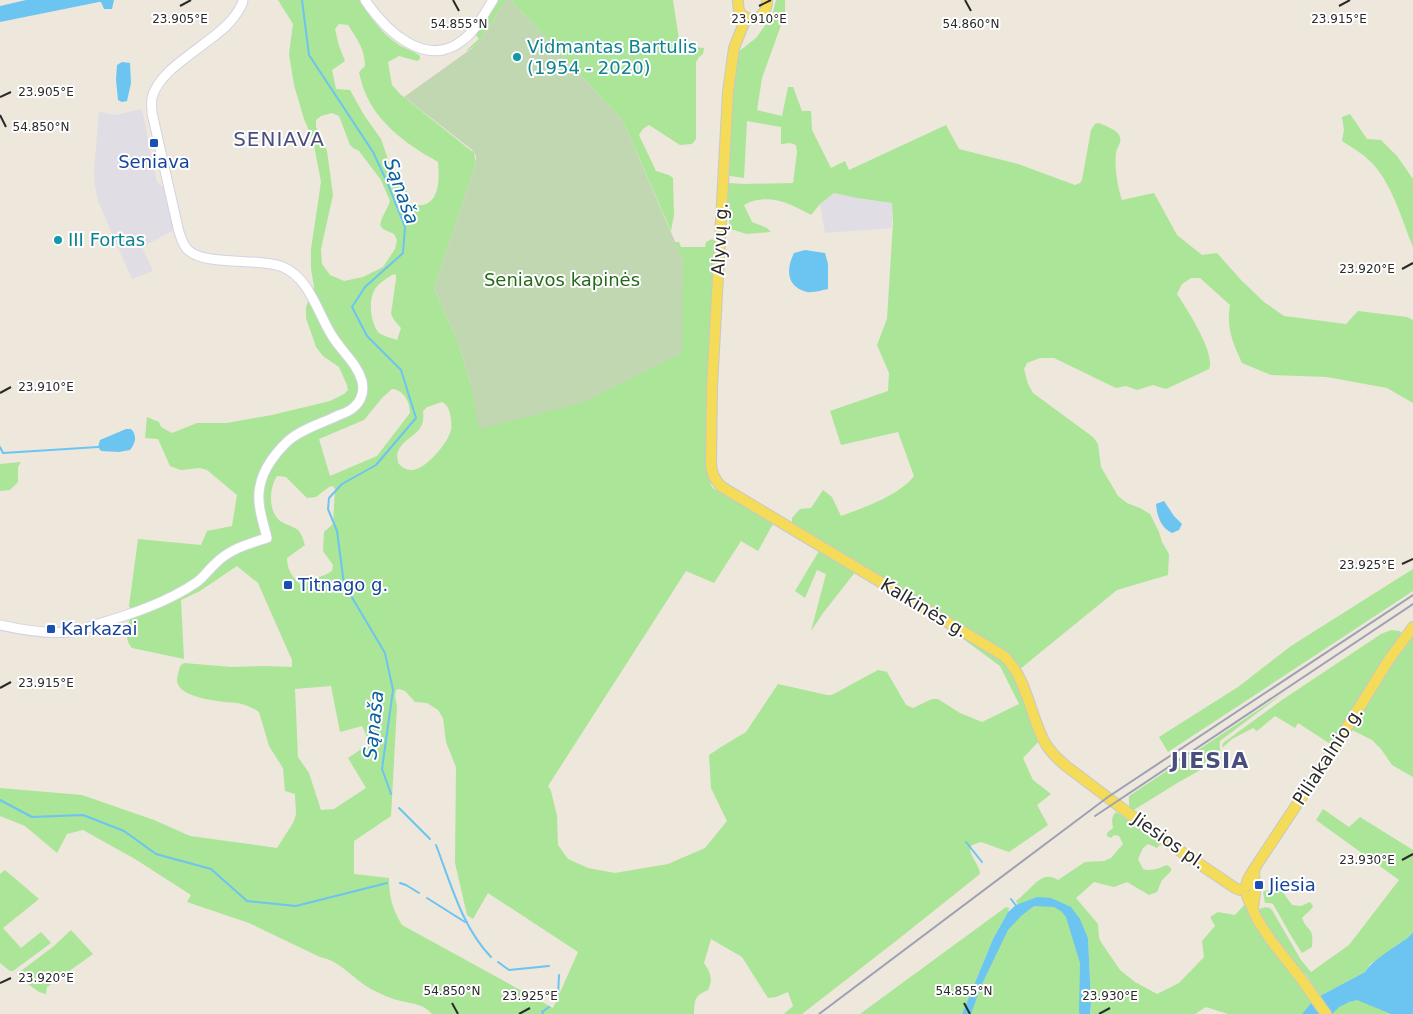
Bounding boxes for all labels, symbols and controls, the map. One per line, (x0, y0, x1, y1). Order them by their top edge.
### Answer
text: 23.905°E (152, 12, 208, 26)
text: 23.910°E (731, 12, 787, 26)
text: 23.915°E (1311, 12, 1367, 26)
text: 54.855°N (431, 17, 487, 31)
text: 54.860°N (943, 17, 999, 31)
place label: Vidmantas Bartulis (1954 - 2020) (527, 36, 697, 78)
marker: Vidmantas Bartulis (1954 - 2020) (511, 51, 523, 63)
text: 23.905°E (18, 85, 74, 99)
text: 54.850°N (13, 120, 69, 134)
district label: SENIAVA (233, 127, 325, 151)
marker: Seniava (148, 137, 160, 149)
place label: Seniava (118, 151, 190, 172)
water label: Sąnaša (380, 155, 424, 227)
street label: Alyvų g. (707, 202, 732, 276)
place label: III Fortas (68, 229, 145, 250)
marker: III Fortas (52, 234, 64, 246)
text: 23.920°E (1339, 262, 1395, 276)
park label: Seniavos kapinės (484, 269, 640, 290)
text: 23.910°E (18, 380, 74, 394)
text: 23.925°E (1339, 558, 1395, 572)
street label: Kalkinės g. (877, 573, 972, 642)
place label: Titnago g. (297, 574, 388, 595)
marker: Titnago g. (282, 579, 294, 591)
place label: Karkazai (61, 618, 138, 639)
marker: Karkazai (45, 623, 57, 635)
text: 23.915°E (18, 676, 74, 690)
water label: Sąnaša (358, 690, 388, 760)
street label: Piliakalnio g. (1288, 703, 1367, 809)
district label: JIESIA (1169, 748, 1249, 773)
street label: Jiesios pl. (1128, 807, 1210, 873)
text: 23.930°E (1339, 853, 1395, 867)
place label: Jiesia (1268, 874, 1316, 895)
marker: Jiesia (1253, 879, 1265, 891)
text: 23.920°E (18, 971, 74, 985)
text: 54.850°N (424, 984, 480, 998)
text: 54.855°N (936, 984, 992, 998)
text: 23.925°E (502, 989, 558, 1003)
text: 23.930°E (1082, 989, 1138, 1003)

